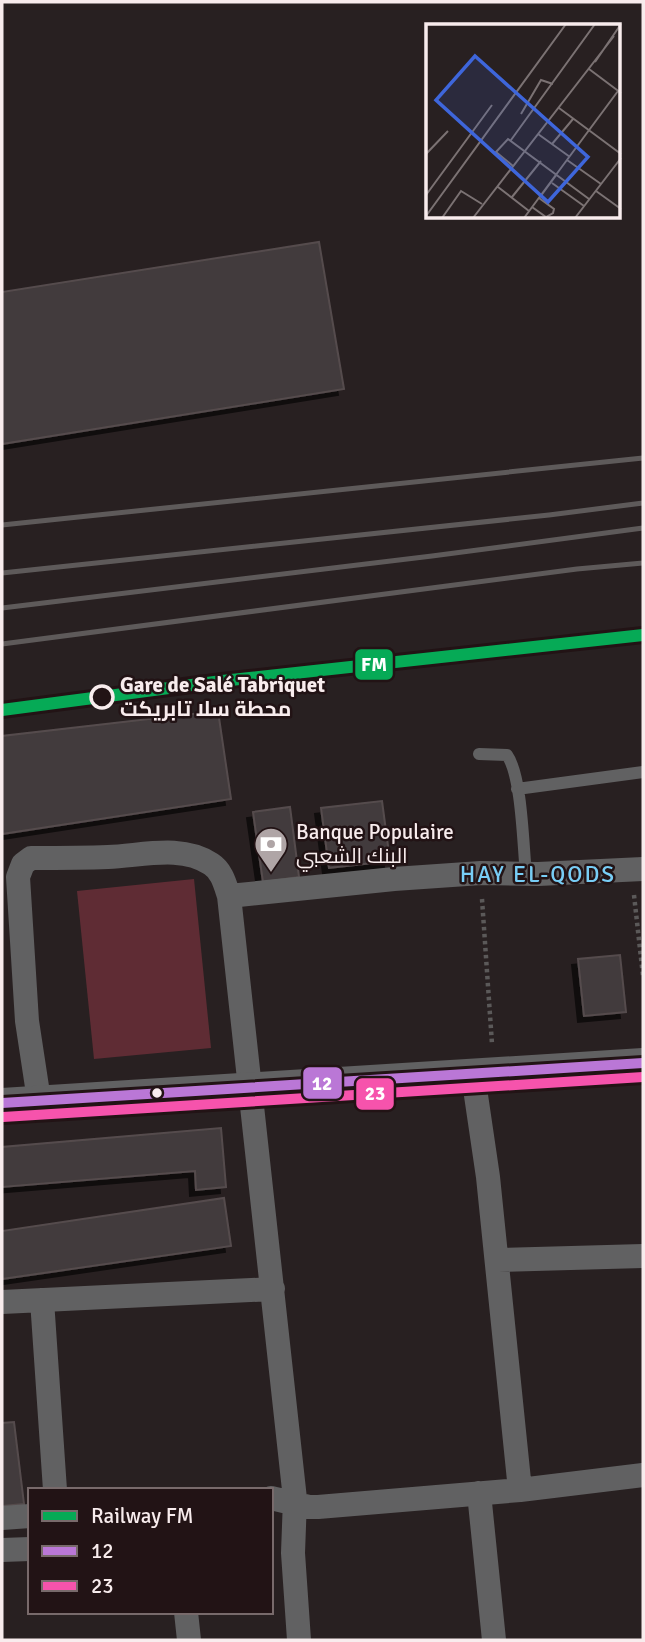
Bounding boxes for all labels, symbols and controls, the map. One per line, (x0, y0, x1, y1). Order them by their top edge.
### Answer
inset map (426, 24, 620, 219)
line badge: FM (354, 648, 394, 681)
text: FM (361, 653, 387, 677)
place label: Gare de Salé Tabriquet محطة سلا تابريكت (120, 672, 325, 722)
marker: Gare de Salé Tabriquet محطة سلا تابريكت (90, 685, 114, 709)
place label: Banque Populaire البنك الشعبي (296, 819, 454, 872)
bank icon: Banque Populaire البنك الشعبي (252, 825, 290, 874)
district label: HAY EL-QODS (460, 860, 616, 889)
line badge: 12 (302, 1066, 343, 1100)
text: 12 (312, 1072, 332, 1096)
line badge: 23 (355, 1077, 395, 1111)
text: 23 (365, 1082, 385, 1106)
unlabelled marker (150, 1086, 164, 1100)
legend (28, 1488, 273, 1614)
text: Railway FM (91, 1503, 194, 1529)
text: 12 (91, 1538, 114, 1564)
text: 23 (91, 1573, 114, 1599)

